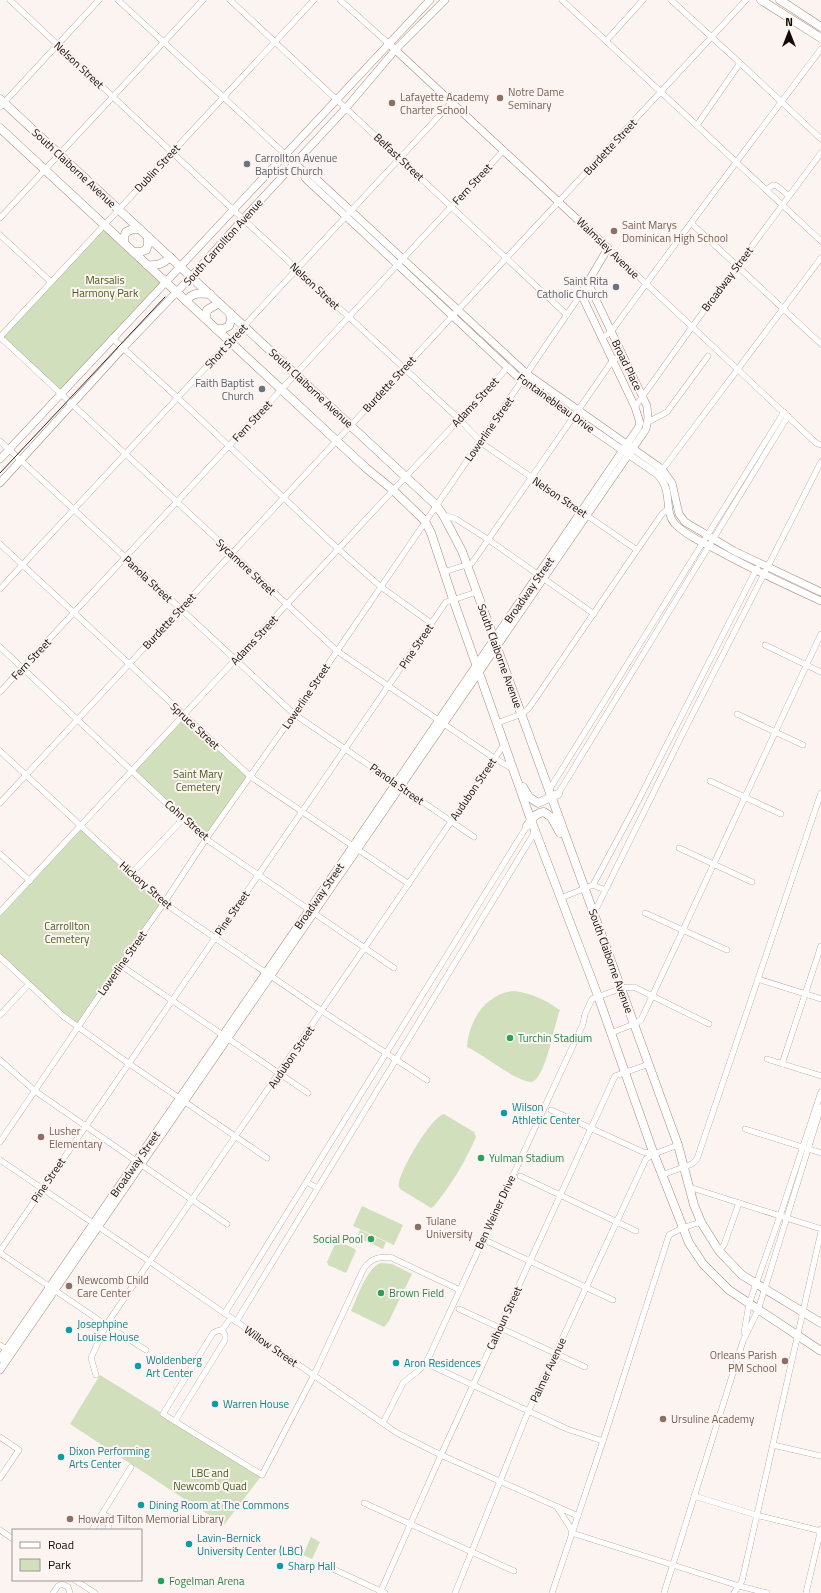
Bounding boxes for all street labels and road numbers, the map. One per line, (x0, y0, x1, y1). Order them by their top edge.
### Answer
street label: Nelson Street (50, 38, 108, 92)
street label: Burdette Street (580, 115, 640, 179)
street label: South Claiborne Avenue (28, 125, 120, 212)
street label: Belfast Street (370, 129, 428, 185)
street label: Dublin Street (131, 140, 184, 196)
street label: Fern Street (449, 160, 496, 208)
street label: South Carrollton Avenue (180, 195, 267, 289)
street label: Walmsley Avenue (573, 214, 643, 283)
street label: Broadway Street (697, 243, 757, 315)
street label: Nelson Street (286, 259, 344, 313)
street label: Short Street (201, 320, 251, 372)
street label: Broad Place (608, 337, 646, 394)
street label: South Claiborne Avenue (265, 345, 357, 432)
street label: Burdette Street (359, 352, 419, 416)
street label: Fontainebleau Drive (514, 369, 598, 437)
street label: Adams Street (448, 373, 502, 430)
street label: Lowerline Street (461, 393, 517, 465)
street label: Fern Street (229, 397, 276, 445)
street label: Nelson Street (529, 473, 591, 521)
street label: Sycamore Street (213, 535, 279, 599)
street label: Panola Street (120, 552, 176, 606)
street label: Broadway Street (500, 554, 558, 626)
street label: Burdette Street (139, 589, 199, 653)
street label: South Claiborne Avenue (474, 602, 526, 711)
street label: Adams Street (227, 611, 281, 668)
street label: Pine Street (395, 620, 437, 672)
street label: Fern Street (8, 635, 55, 683)
street label: Lowerline Street (278, 660, 334, 732)
street label: Spruce Street (167, 699, 223, 753)
street label: Audubon Street (446, 754, 500, 823)
street label: Panola Street (367, 760, 427, 809)
street label: Cohn Street (161, 796, 213, 844)
street label: Hickory Street (116, 857, 176, 913)
street label: Broadway Street (290, 860, 348, 932)
street label: Pine Street (211, 887, 253, 939)
street label: South Claiborne Avenue (585, 907, 637, 1016)
street label: Lowerline Street (94, 927, 150, 999)
street label: Audubon Street (264, 1022, 318, 1091)
street label: Broadway Street (106, 1128, 164, 1200)
street label: Pine Street (27, 1154, 69, 1206)
street label: Ben Weiner Drive (471, 1172, 519, 1252)
street label: Calhoun Street (482, 1284, 526, 1352)
street label: Willow Street (241, 1322, 301, 1370)
street label: Palmer Avenue (526, 1335, 570, 1405)

